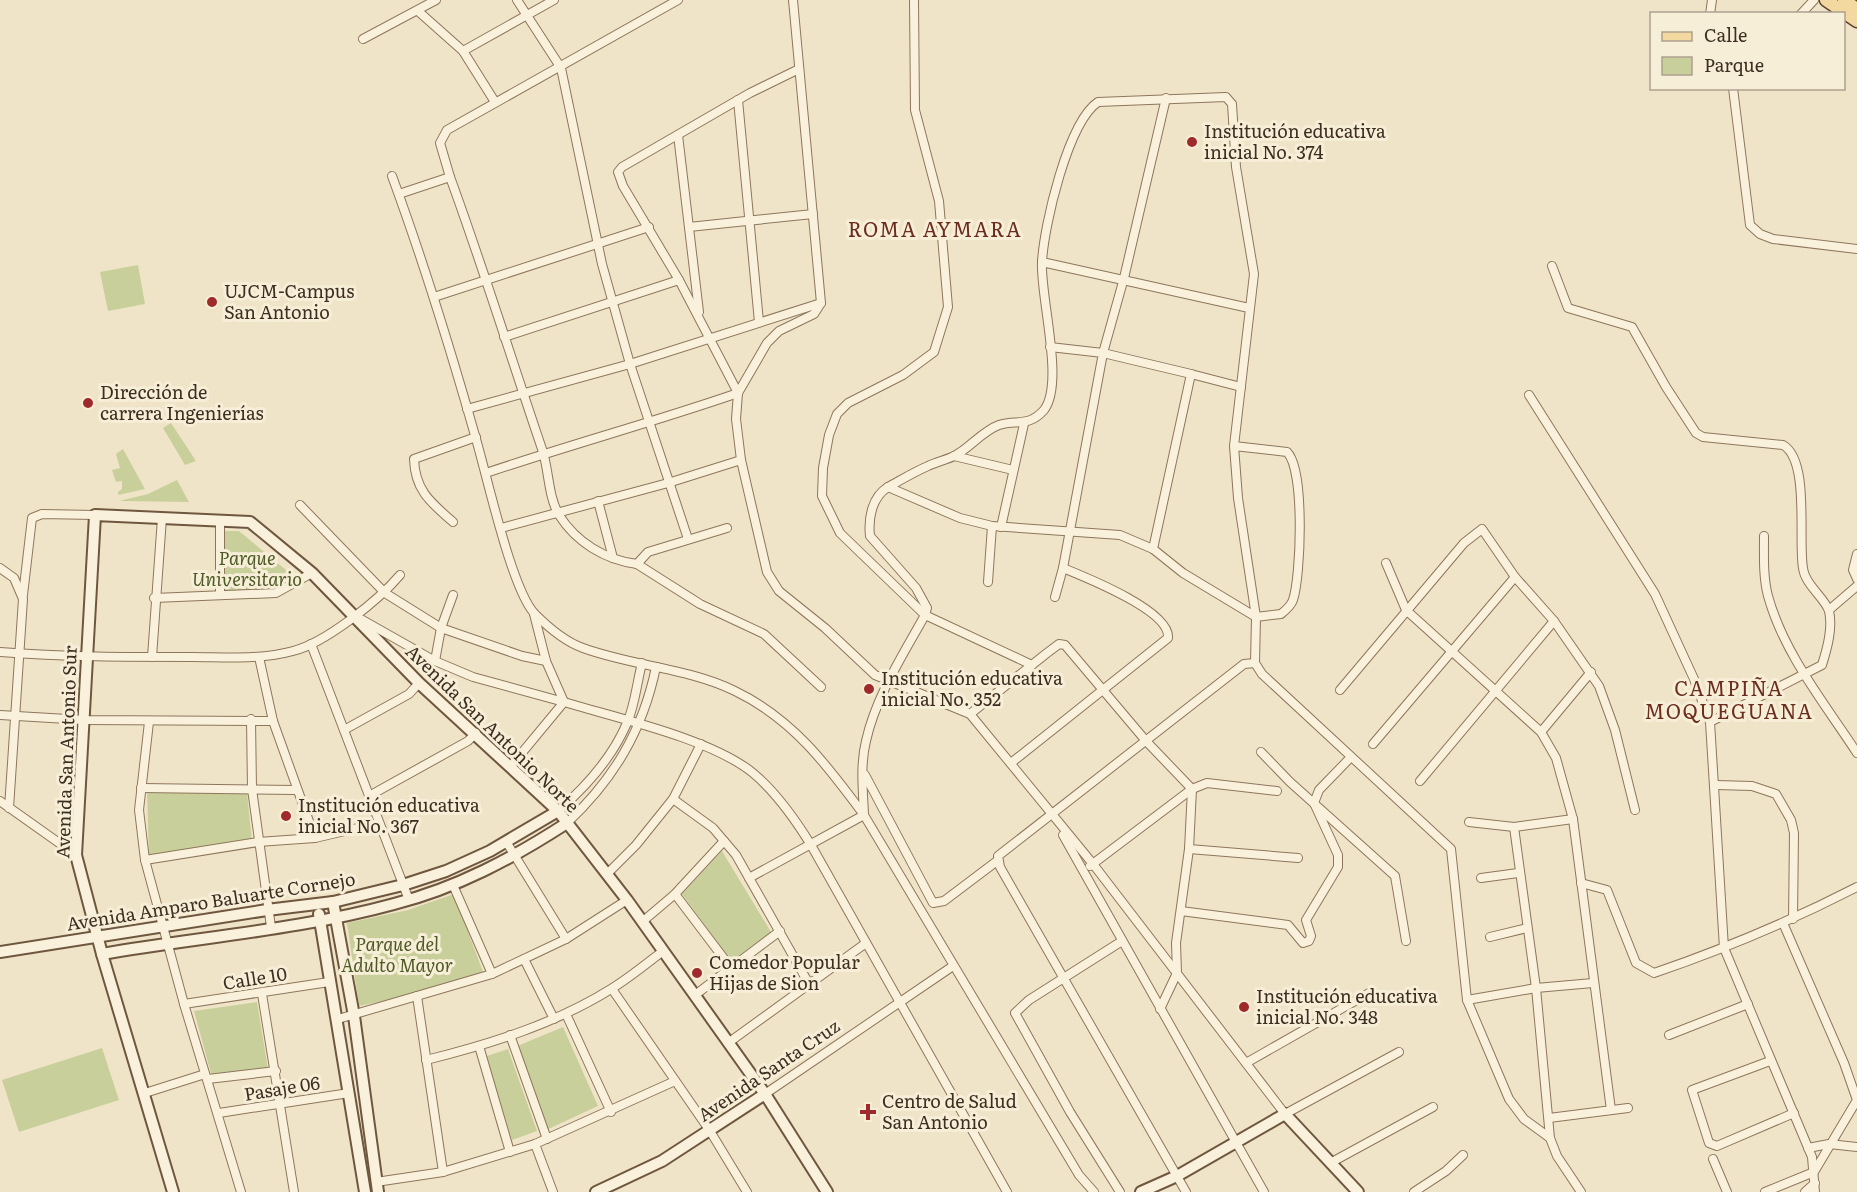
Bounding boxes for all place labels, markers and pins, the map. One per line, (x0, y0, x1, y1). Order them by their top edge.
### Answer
place label: Institución educativa inicial No. 374 (1204, 117, 1386, 165)
marker: Institución educativa inicial No. 374 (1185, 135, 1199, 149)
place label: UJCM-Campus San Antonio (224, 277, 354, 325)
marker: UJCM-Campus San Antonio (205, 295, 219, 309)
place label: Dirección de carrera Ingenierías (100, 378, 264, 426)
marker: Dirección de carrera Ingenierías (81, 396, 95, 410)
place label: Institución educativa inicial No. 352 (881, 664, 1063, 712)
marker: Institución educativa inicial No. 352 (862, 682, 876, 696)
place label: Institución educativa inicial No. 367 (298, 791, 480, 839)
marker: Institución educativa inicial No. 367 (279, 809, 293, 823)
place label: Comedor Popular Hijas de Sion (709, 948, 860, 996)
marker: Comedor Popular Hijas de Sion (690, 966, 704, 980)
place label: Institución educativa inicial No. 348 (1256, 982, 1438, 1030)
marker: Institución educativa inicial No. 348 (1237, 1000, 1251, 1014)
place label: Centro de Salud San Antonio (882, 1087, 1017, 1135)
marker: Centro de Salud San Antonio (859, 1103, 877, 1121)

